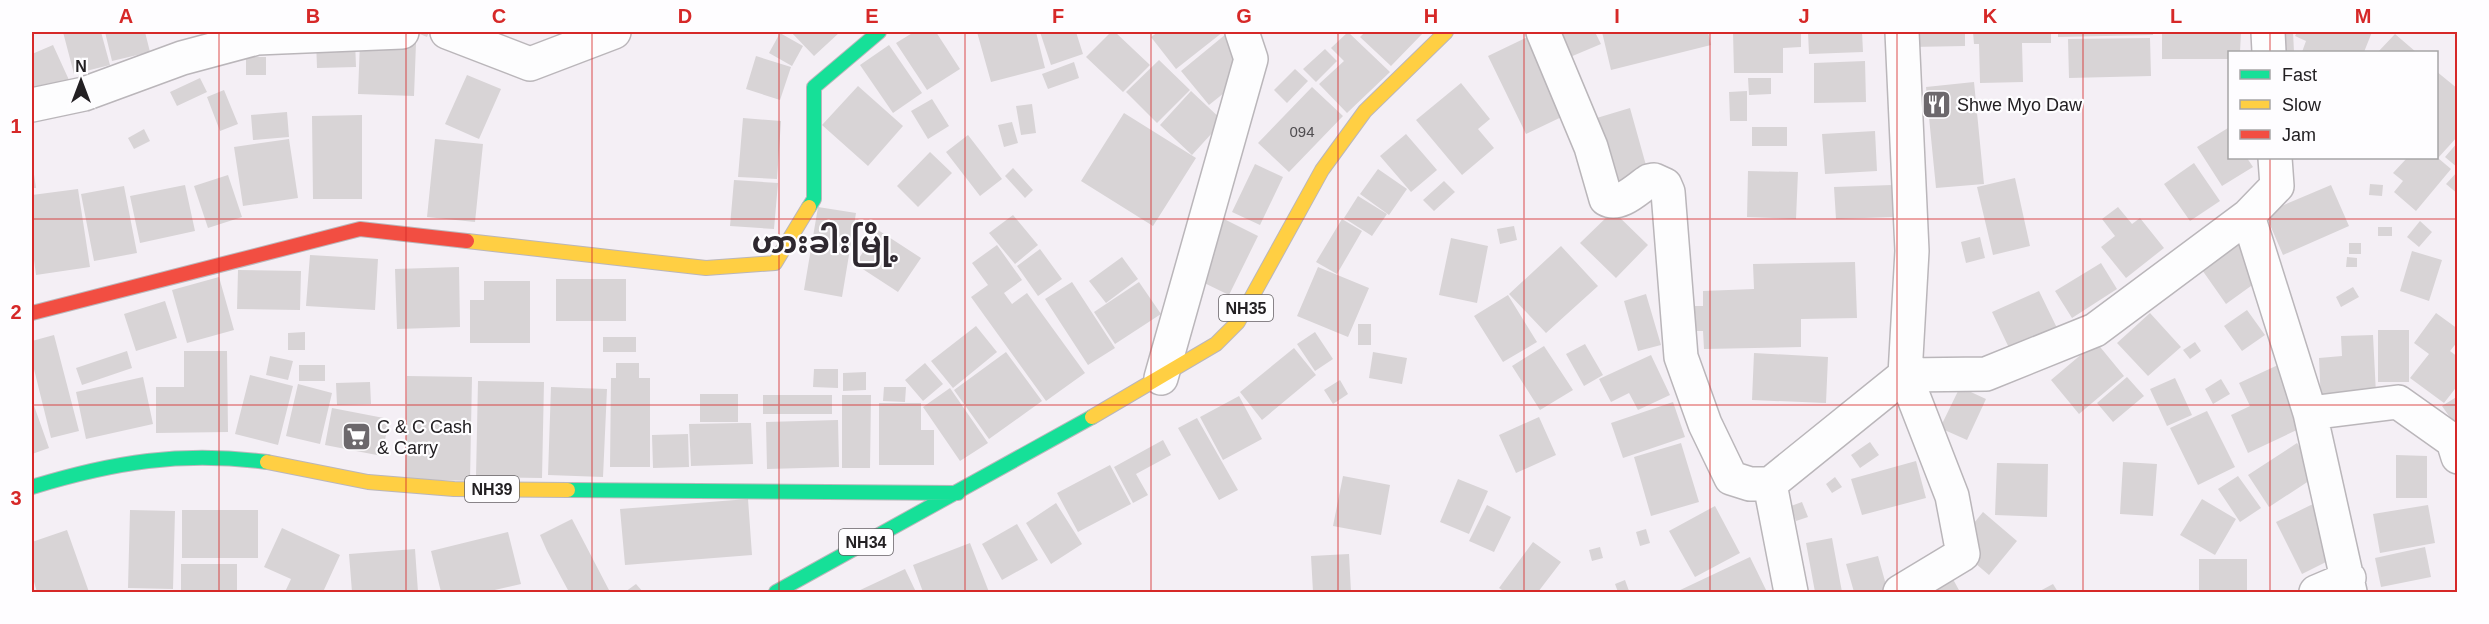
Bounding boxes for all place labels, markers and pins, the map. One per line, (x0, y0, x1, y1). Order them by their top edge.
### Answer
restaurant icon: Shwe Myo Daw (1920, 89, 1952, 121)
place label: Shwe Myo Daw (1957, 95, 2083, 115)
place label: C & C Cash & Carry (377, 417, 472, 458)
supermarket icon: C & C Cash & Carry (340, 421, 372, 453)

